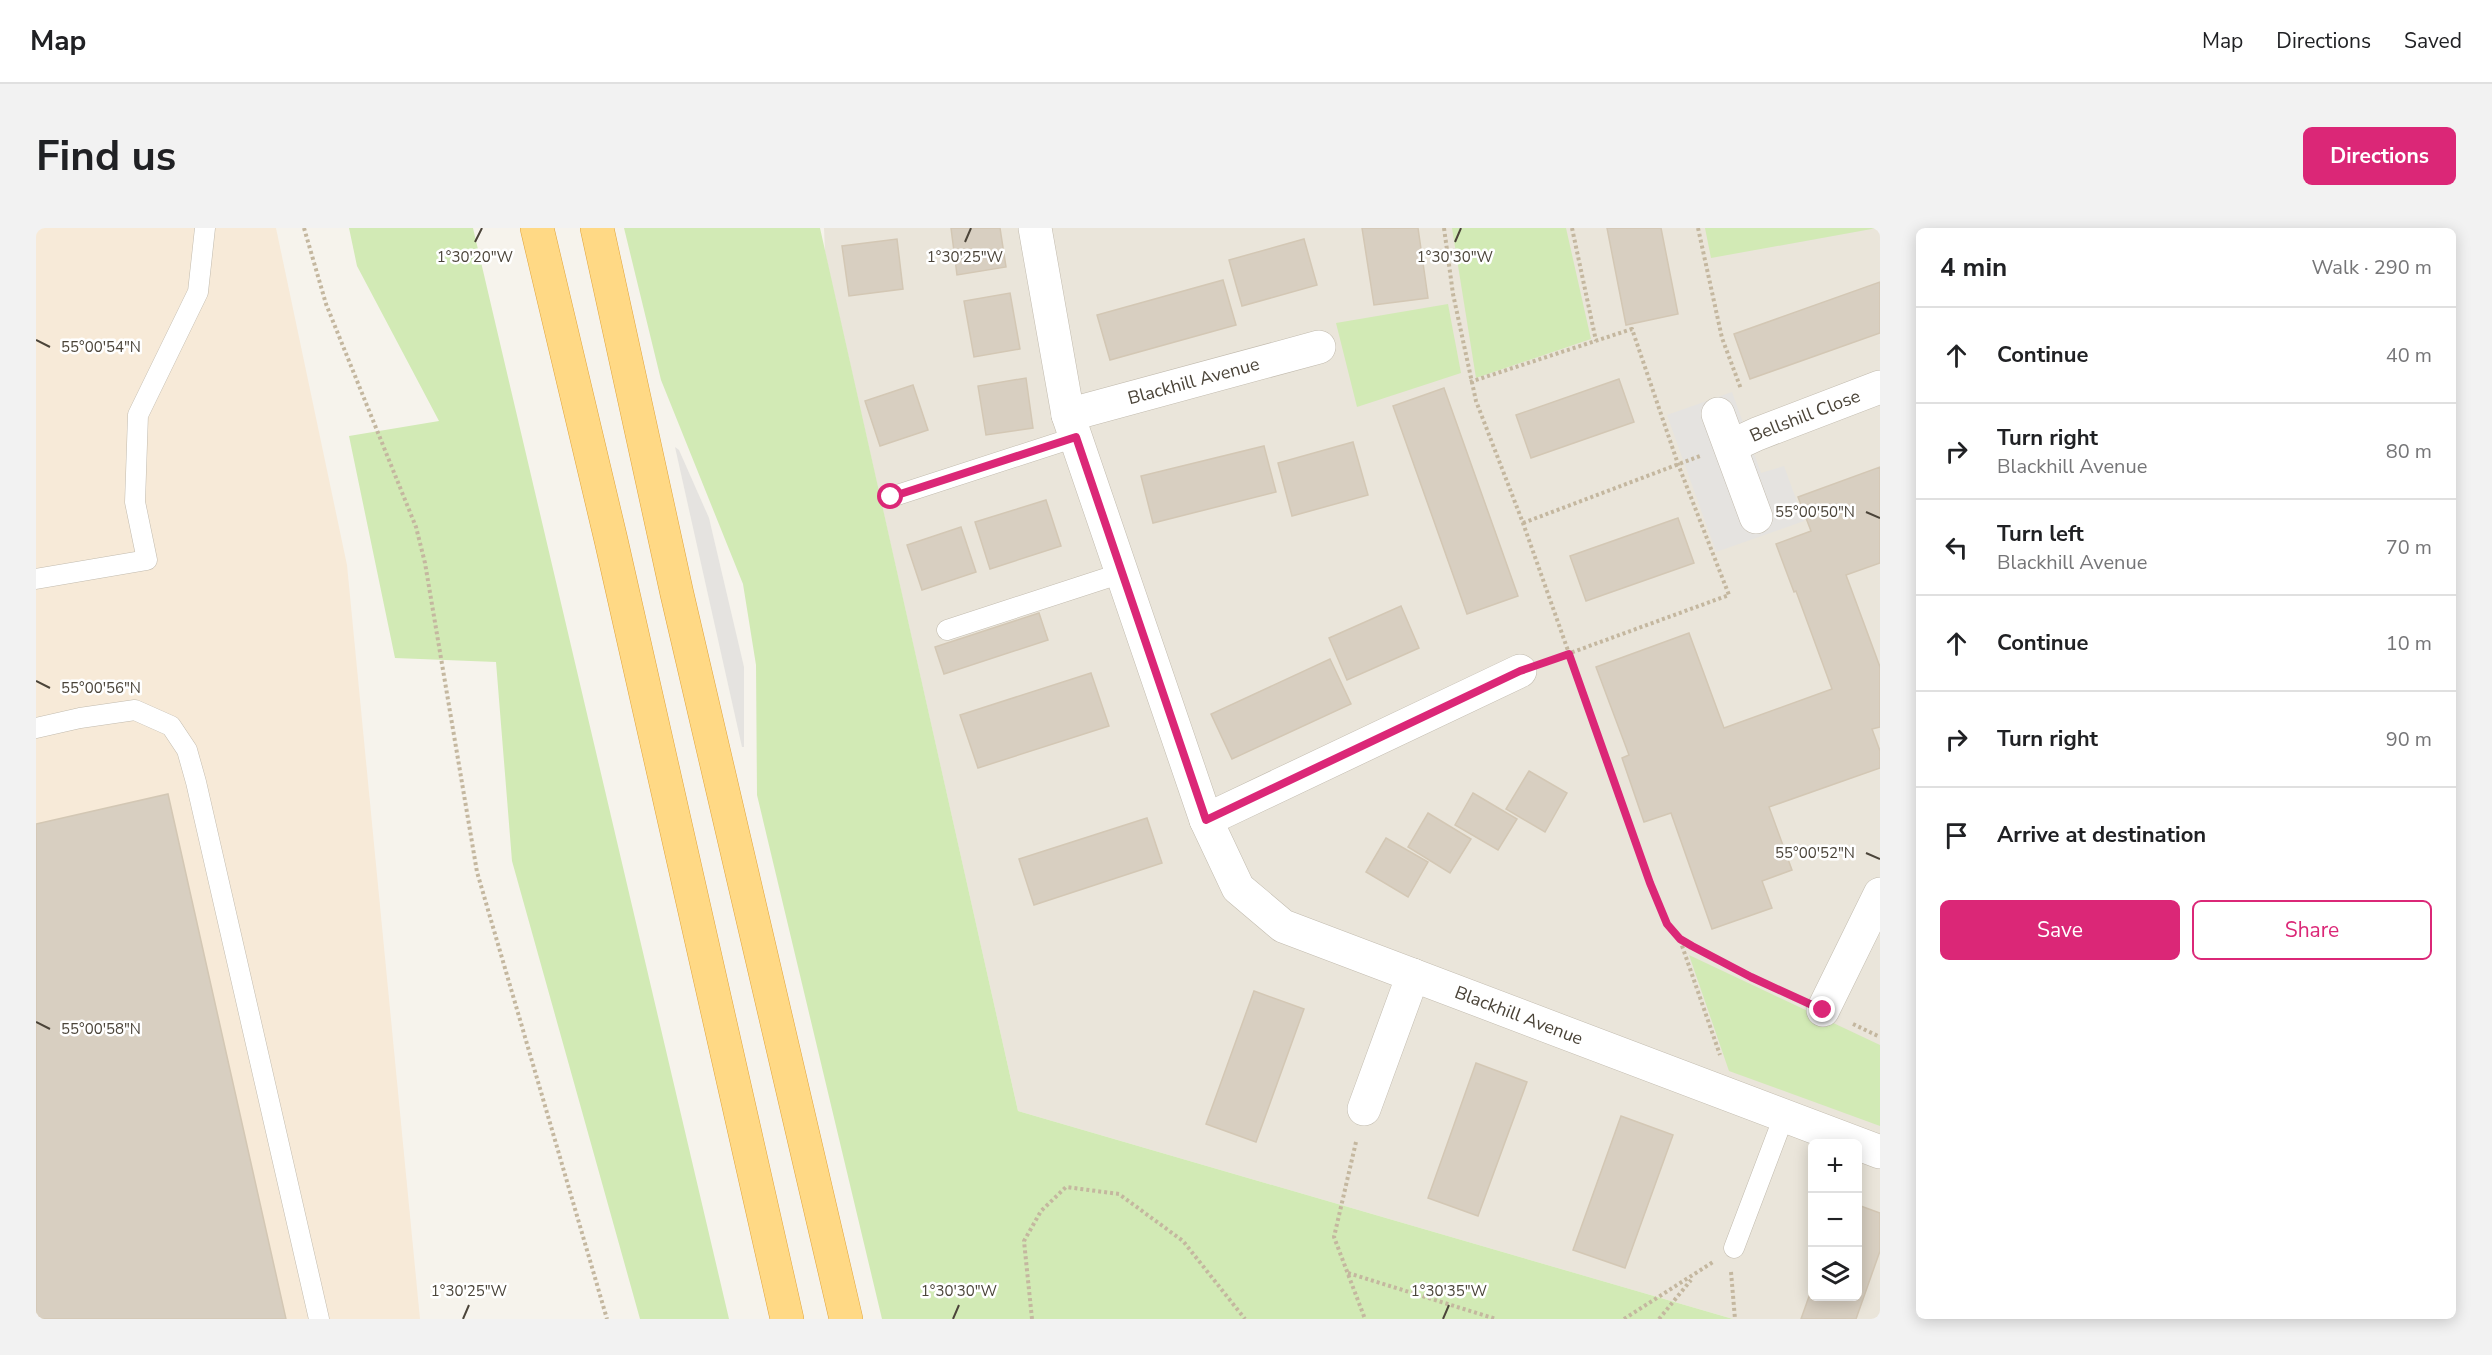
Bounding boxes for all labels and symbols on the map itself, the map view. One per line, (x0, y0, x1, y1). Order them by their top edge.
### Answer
text: 1°30'20"W (437, 247, 514, 267)
text: 1°30'25"W (927, 247, 1004, 267)
text: 1°30'30"W (1417, 247, 1494, 267)
text: 55°00'54"N (61, 337, 141, 357)
street label: Blackhill Avenue (1125, 352, 1262, 410)
street label: Bellshill Close (1746, 384, 1864, 448)
route start (877, 483, 903, 509)
text: 55°00'50"N (1775, 502, 1855, 522)
text: 55°00'56"N (61, 678, 141, 698)
text: 55°00'52"N (1775, 843, 1855, 863)
street label: Blackhill Avenue (1451, 980, 1586, 1050)
route end (1809, 996, 1835, 1022)
text: 55°00'58"N (61, 1019, 141, 1039)
text: 1°30'25"W (431, 1281, 508, 1301)
text: 1°30'30"W (921, 1281, 998, 1301)
text: 1°30'35"W (1411, 1281, 1488, 1301)

